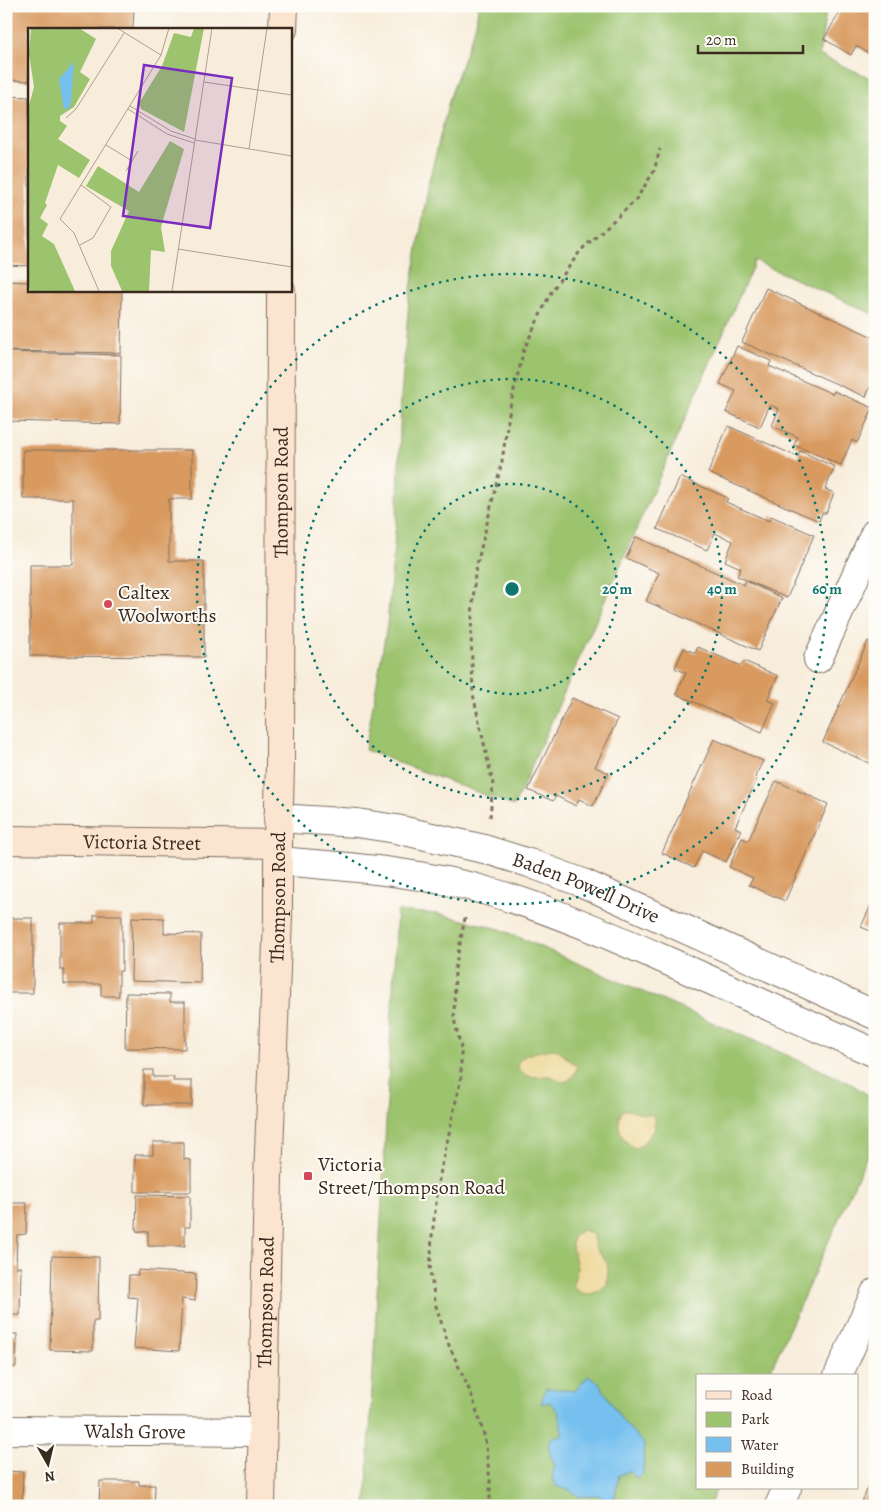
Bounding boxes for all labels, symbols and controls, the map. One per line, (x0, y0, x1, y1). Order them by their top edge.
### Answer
scale bar (698, 22, 804, 54)
inset map (28, 28, 291, 291)
text: 20 m (706, 30, 737, 50)
street label: Thompson Road (267, 426, 294, 558)
place label: Caltex Woolworths (117, 579, 217, 629)
text: 20 m (602, 579, 632, 599)
text: 40 m (707, 579, 737, 599)
text: 60 m (812, 579, 842, 599)
centre of rings (503, 580, 521, 598)
marker: Caltex Woolworths (102, 598, 114, 610)
street label: Victoria Street (82, 828, 202, 856)
street label: Thompson Road (263, 831, 292, 964)
street label: Baden Powell Drive (509, 845, 664, 930)
place label: Victoria Street/Thompson Road (317, 1151, 506, 1201)
marker: Victoria Street/Thompson Road (302, 1170, 314, 1182)
street label: Thompson Road (250, 1236, 280, 1368)
legend (696, 1374, 858, 1490)
text: Road (741, 1385, 773, 1405)
text: Park (741, 1409, 770, 1429)
street label: Walsh Grove (83, 1417, 186, 1445)
text: Water (740, 1435, 778, 1455)
north arrow (22, 1440, 72, 1490)
text: Building (741, 1459, 794, 1479)
text: N (43, 1466, 56, 1486)

